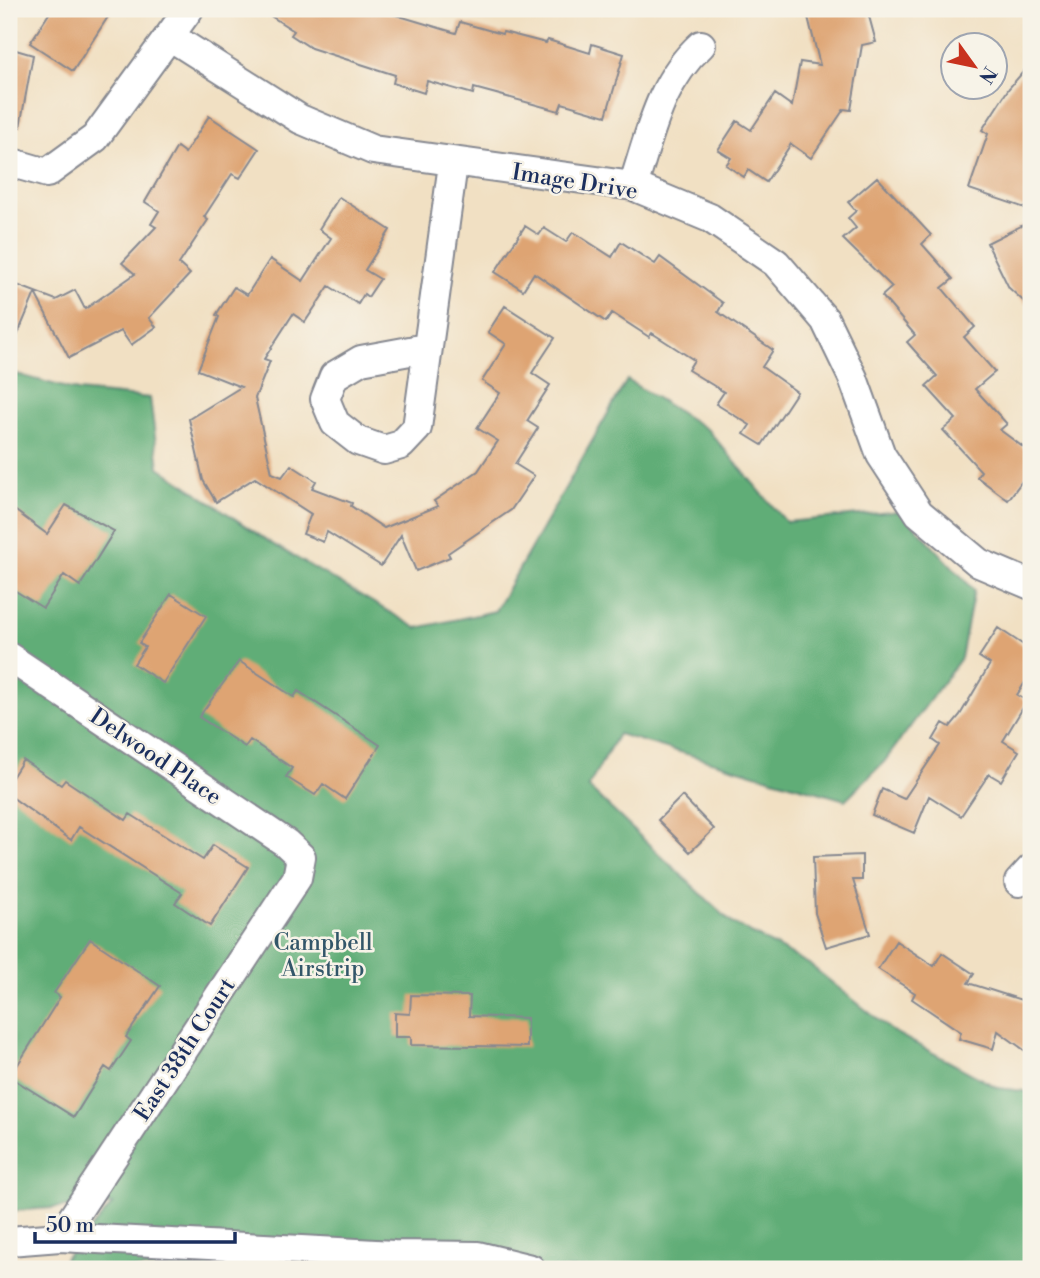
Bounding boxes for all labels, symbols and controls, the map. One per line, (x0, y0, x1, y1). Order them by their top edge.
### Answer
north arrow (939, 32, 1009, 102)
text: N (973, 62, 1002, 88)
street label: Image Drive (510, 158, 640, 206)
street label: Delwood Place (84, 702, 227, 811)
park label: Campbell Airstrip (273, 929, 373, 983)
street label: East 38th Court (128, 973, 241, 1126)
scale bar (35, 1201, 234, 1245)
text: 50 m (46, 1213, 94, 1239)

